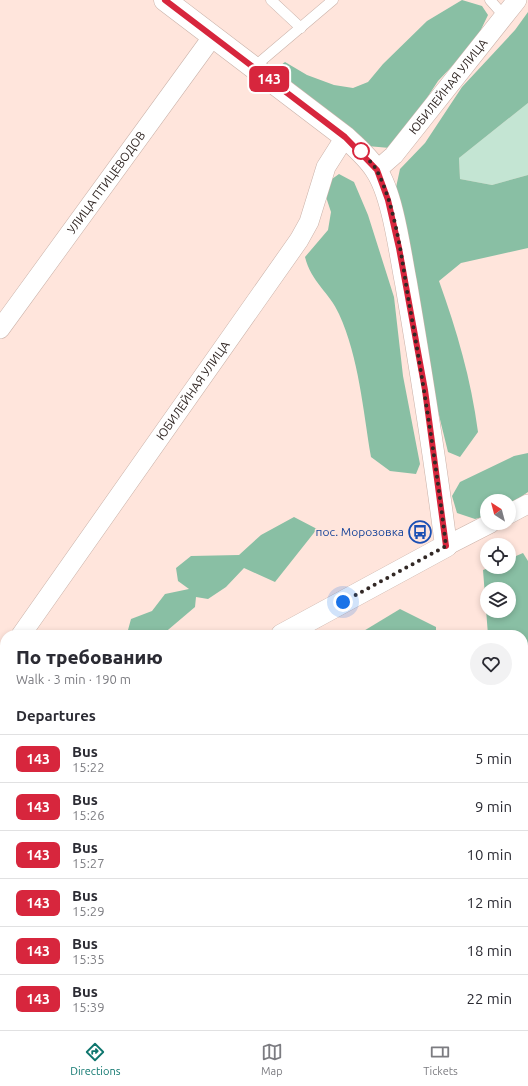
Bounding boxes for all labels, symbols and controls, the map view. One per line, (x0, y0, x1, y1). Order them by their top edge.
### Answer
street label: ЮБИЛЕЙНАЯ УЛИЦА (406, 36, 490, 137)
line badge: 143 (246, 66, 292, 92)
text: 143 (257, 71, 281, 87)
street label: УЛИЦА ПТИЦЕВОДОВ (65, 129, 148, 236)
unlabelled marker (352, 142, 370, 160)
street label: ЮБИЛЕЙНАЯ УЛИЦА (153, 338, 232, 442)
north arrow (480, 494, 516, 530)
map controls (480, 494, 516, 618)
bus stop icon: пос. Морозовка (407, 519, 433, 545)
place label: пос. Морозовка (316, 525, 404, 538)
button: locate (480, 538, 516, 574)
button: layers (480, 582, 516, 618)
your location (333, 592, 353, 612)
button: heart (470, 643, 512, 685)
text: По требованию (16, 646, 163, 668)
text: Walk · 3 min · 190 m (16, 672, 131, 686)
text: Departures (16, 707, 96, 724)
text: Bus (72, 743, 98, 760)
text: 5 min (475, 750, 512, 767)
text: 143 (26, 751, 50, 767)
text: 15:22 (72, 760, 105, 774)
text: Bus (72, 791, 98, 808)
text: 9 min (475, 798, 512, 815)
text: 143 (26, 799, 50, 815)
text: 15:26 (72, 808, 105, 822)
text: Bus (72, 839, 98, 856)
text: 10 min (466, 846, 512, 863)
text: 143 (26, 847, 50, 863)
text: 15:27 (72, 856, 105, 870)
text: Bus (72, 887, 98, 904)
text: 12 min (466, 894, 512, 911)
text: 143 (26, 895, 50, 911)
text: 15:29 (72, 904, 105, 918)
text: Bus (72, 935, 98, 952)
text: 18 min (466, 942, 512, 959)
text: 143 (26, 943, 50, 959)
text: 15:35 (72, 952, 105, 966)
text: Bus (72, 983, 98, 1000)
text: 22 min (466, 990, 512, 1007)
text: 143 (26, 991, 50, 1007)
text: 15:39 (72, 1000, 105, 1014)
tab: Directions (70, 1041, 120, 1077)
tab: Map (261, 1041, 283, 1077)
tab: Tickets (423, 1041, 458, 1077)

